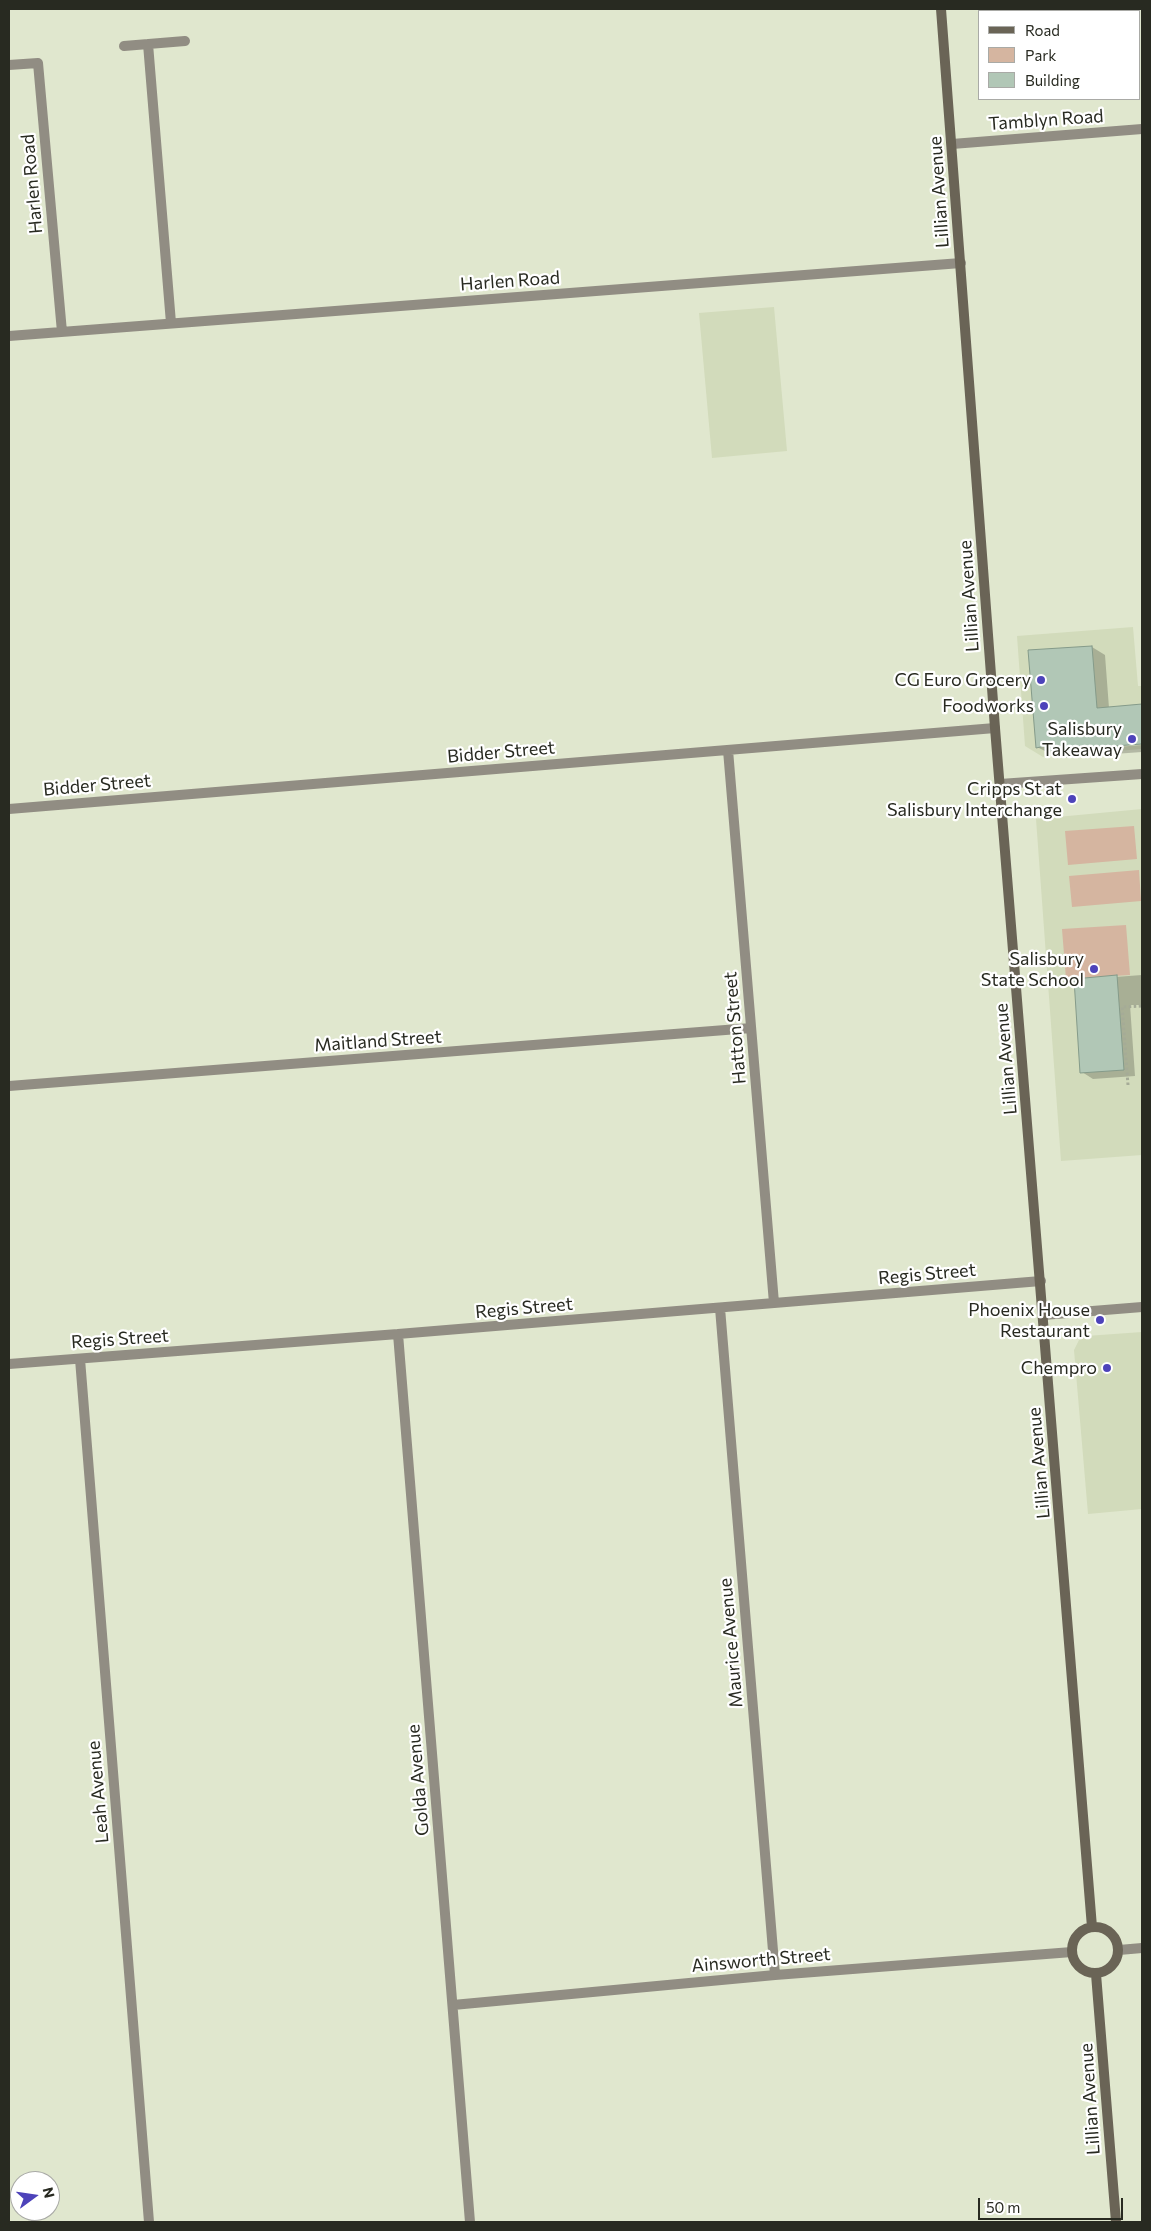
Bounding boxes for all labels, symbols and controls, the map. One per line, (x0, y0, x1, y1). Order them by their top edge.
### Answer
legend (978, 10, 1141, 100)
text: Road (1025, 21, 1060, 39)
text: Park (1025, 46, 1056, 64)
text: Building (1025, 71, 1080, 89)
street label: Tamblyn Road (988, 105, 1104, 135)
street label: Harlen Road (17, 133, 47, 235)
street label: Lillian Avenue (924, 135, 954, 249)
street label: Harlen Road (459, 267, 561, 295)
street label: Lillian Avenue (954, 539, 984, 653)
place label: CG Euro Grocery (894, 669, 1031, 691)
marker: CG Euro Grocery (1035, 674, 1047, 686)
place label: Foodworks (942, 695, 1034, 717)
marker: Foodworks (1038, 700, 1050, 712)
place label: Salisbury Takeaway (1042, 718, 1122, 761)
marker: Salisbury Takeaway (1126, 733, 1138, 745)
street label: Bidder Street (446, 737, 556, 767)
street label: Bidder Street (42, 770, 152, 800)
place label: Cripps St at Salisbury Interchange (887, 778, 1062, 821)
marker: Cripps St at Salisbury Interchange (1066, 793, 1078, 805)
place label: Salisbury State School (981, 948, 1084, 991)
marker: Salisbury State School (1088, 963, 1100, 975)
street label: Hatton Street (719, 971, 751, 1085)
street label: Lillian Avenue (990, 1002, 1022, 1116)
street label: Maitland Street (314, 1026, 442, 1056)
street label: Regis Street (877, 1259, 977, 1289)
street label: Regis Street (474, 1293, 574, 1323)
place label: Phoenix House Restaurant (968, 1299, 1090, 1342)
marker: Phoenix House Restaurant (1094, 1314, 1106, 1326)
street label: Regis Street (70, 1325, 170, 1353)
place label: Chempro (1021, 1357, 1097, 1379)
marker: Chempro (1101, 1362, 1113, 1374)
street label: Lillian Avenue (1023, 1406, 1055, 1520)
street label: Maurice Avenue (715, 1577, 747, 1709)
street label: Golda Avenue (402, 1723, 434, 1837)
street label: Leah Avenue (83, 1740, 113, 1844)
street label: Ainsworth Street (691, 1943, 831, 1977)
street label: Lillian Avenue (1075, 2042, 1105, 2156)
north arrow (10, 2171, 60, 2221)
text: N (40, 2185, 59, 2200)
scale bar (981, 2188, 1126, 2220)
text: 50 m (986, 2198, 1020, 2216)

